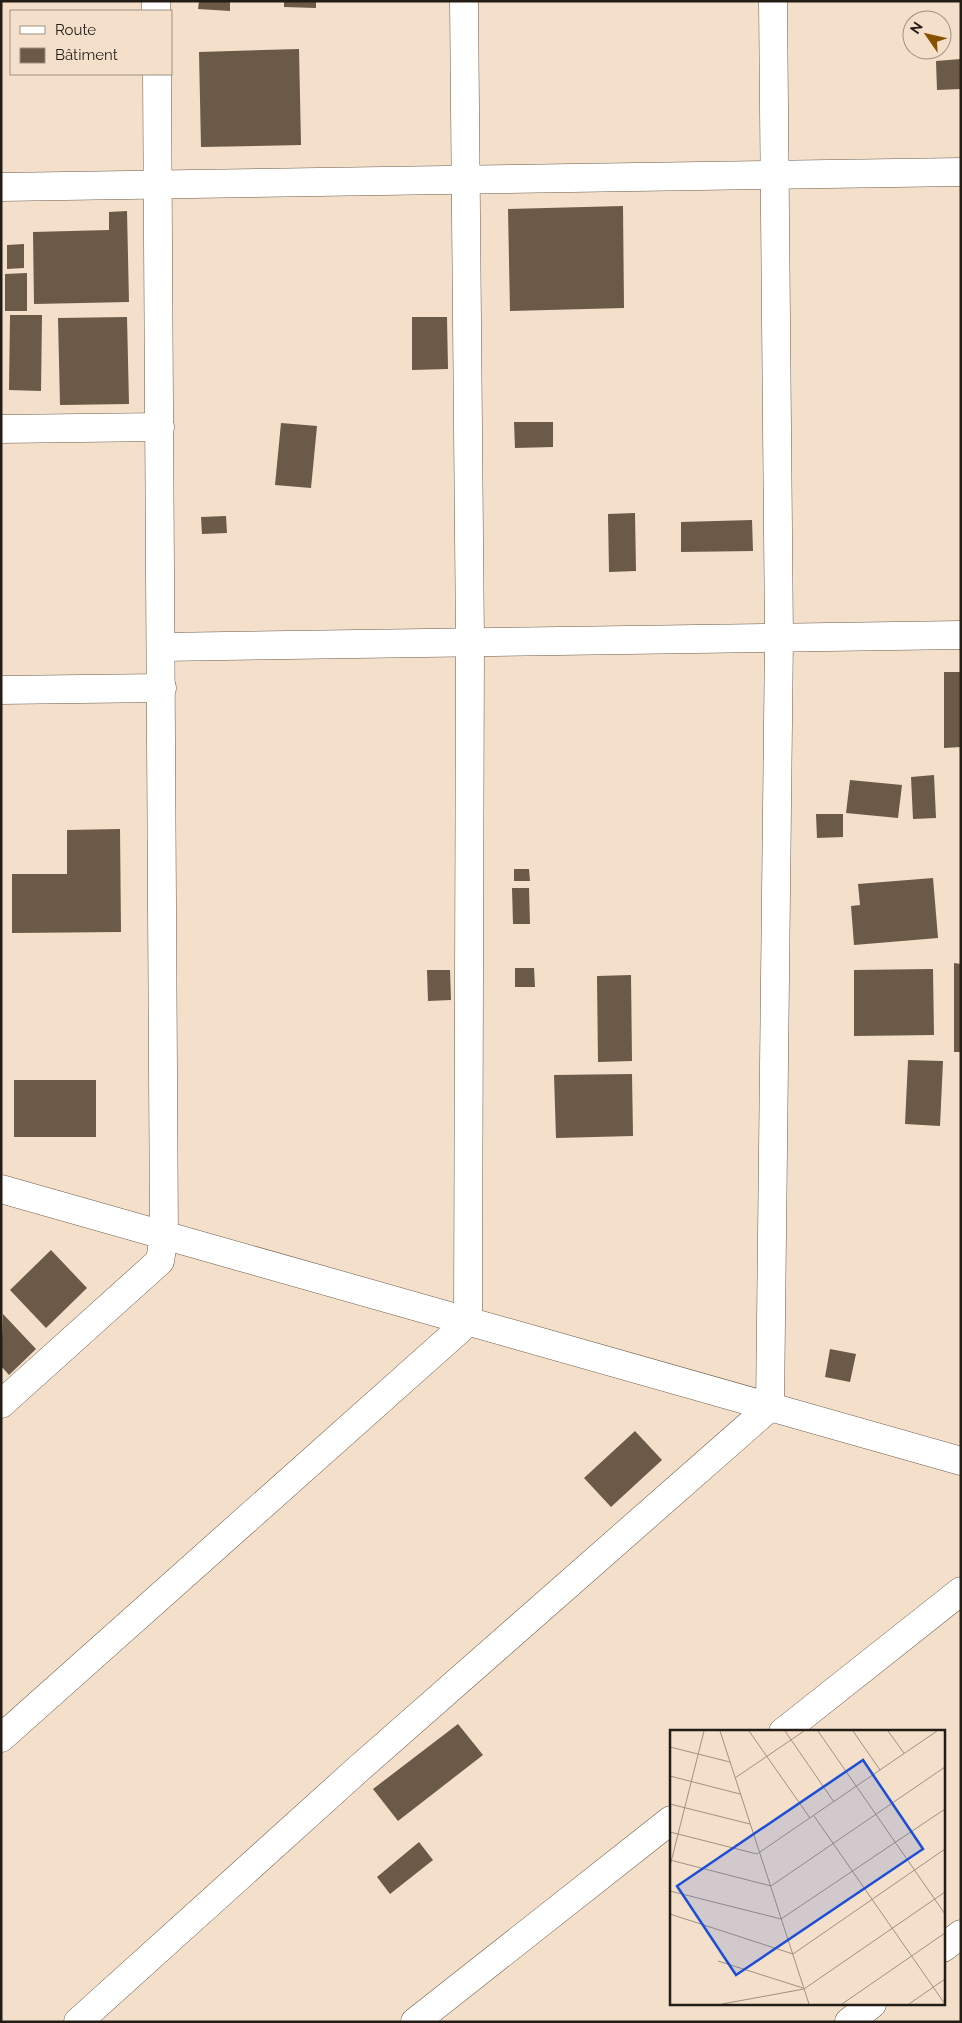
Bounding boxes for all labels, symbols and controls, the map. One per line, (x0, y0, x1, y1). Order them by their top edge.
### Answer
legend (10, 10, 172, 75)
north arrow (902, 10, 952, 60)
text: N (907, 19, 926, 37)
text: Route (55, 21, 96, 39)
text: Bâtiment (55, 46, 118, 64)
inset map (670, 1730, 944, 2006)

